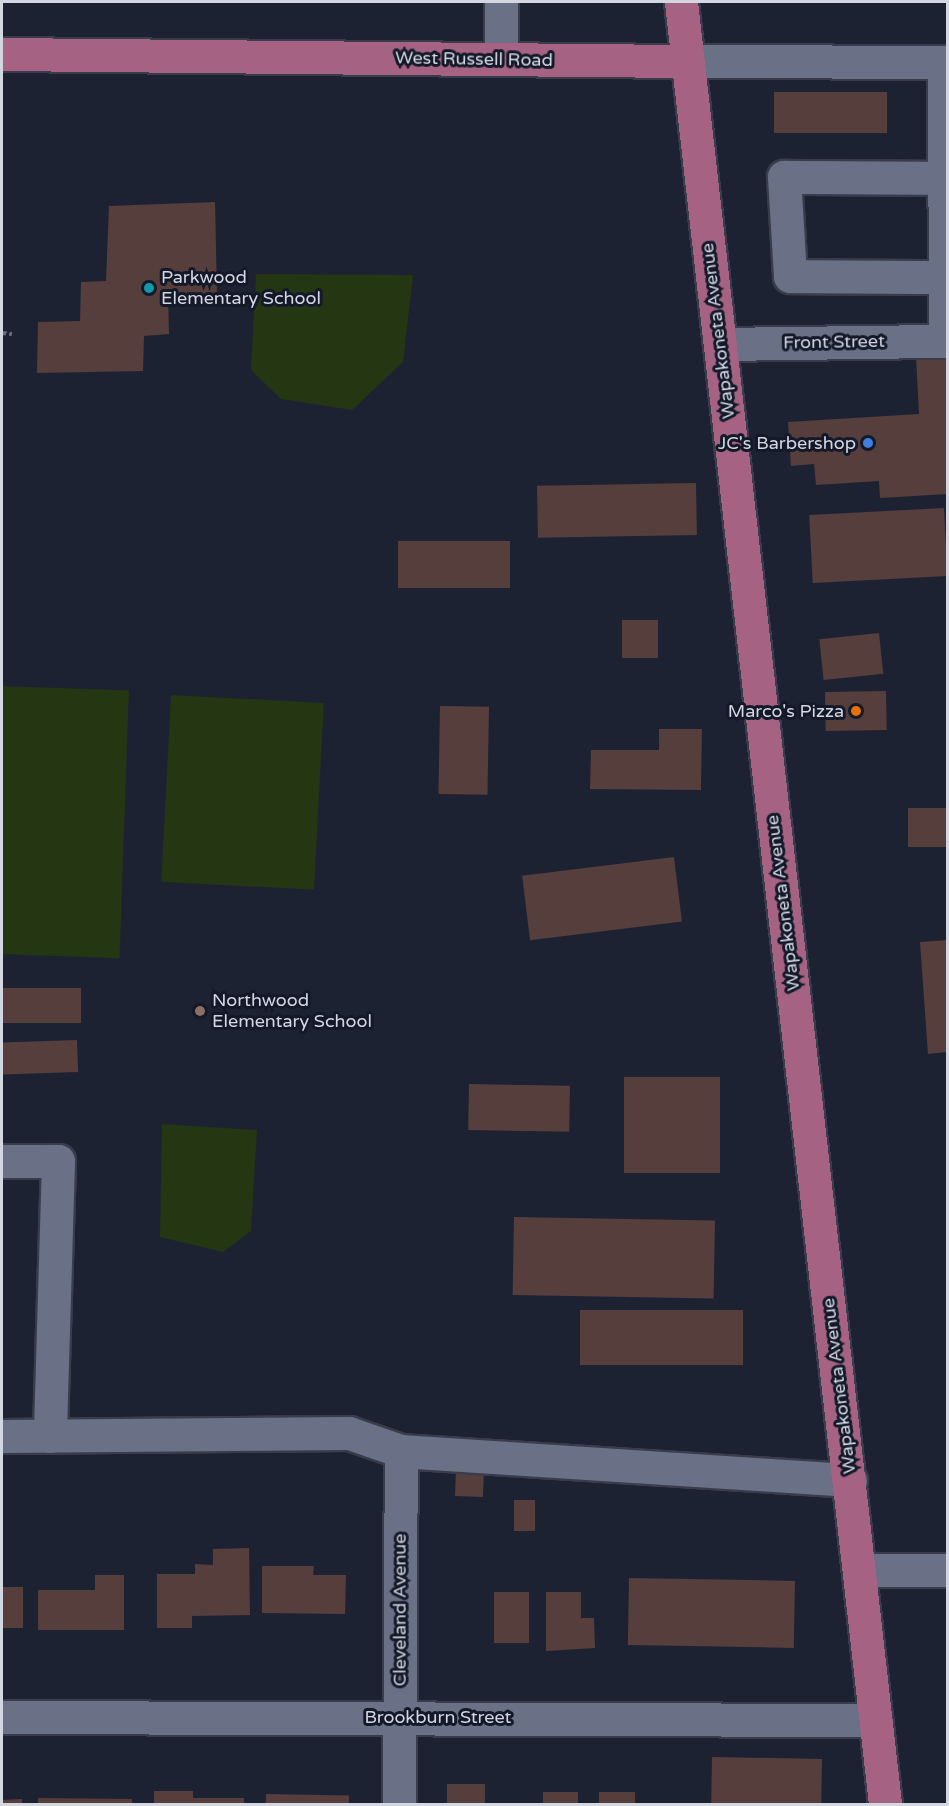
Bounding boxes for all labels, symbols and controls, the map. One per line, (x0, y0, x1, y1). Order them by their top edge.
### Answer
street label: West Russell Road (395, 47, 553, 71)
street label: Wapakoneta Avenue (697, 242, 739, 420)
place label: Parkwood Elementary School (161, 267, 321, 310)
marker: Parkwood Elementary School (142, 281, 156, 295)
street label: Front Street (783, 330, 885, 354)
place label: JC's Barbershop (718, 432, 856, 454)
marker: JC's Barbershop (861, 436, 875, 450)
place label: Marco's Pizza (728, 700, 844, 722)
marker: Marco's Pizza (849, 704, 863, 718)
street label: Wapakoneta Avenue (762, 814, 804, 992)
place label: Northwood Elementary School (212, 990, 372, 1032)
marker: Northwood Elementary School (193, 1004, 207, 1018)
street label: Wapakoneta Avenue (818, 1297, 860, 1475)
street label: Cleveland Avenue (389, 1534, 411, 1686)
street label: Brookburn Street (365, 1706, 511, 1728)

